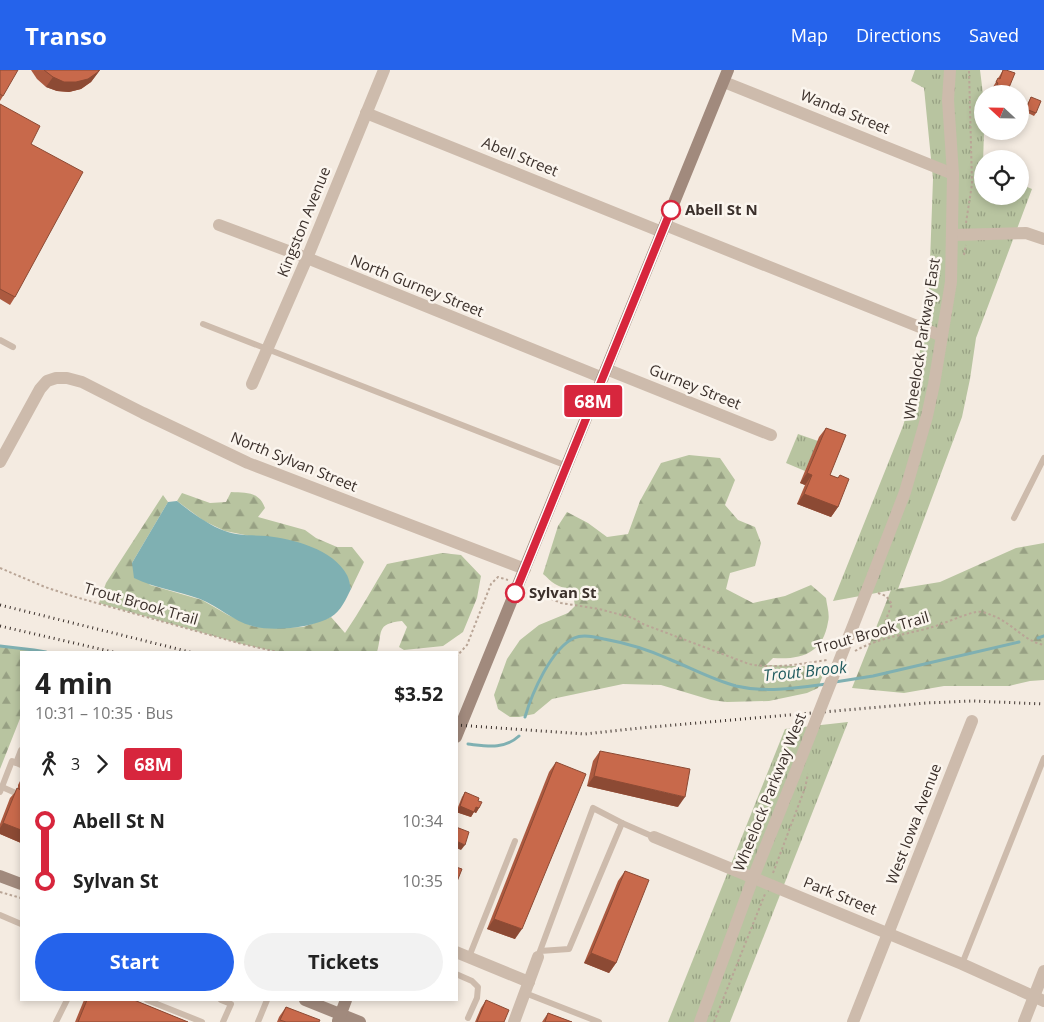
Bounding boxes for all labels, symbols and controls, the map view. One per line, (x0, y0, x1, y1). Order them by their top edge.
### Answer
text: Transo (25, 19, 107, 52)
text: Map (791, 23, 828, 47)
text: Directions (856, 23, 941, 47)
text: Saved (969, 23, 1019, 47)
street label: Wanda Street (798, 84, 893, 138)
north arrow (974, 85, 1029, 140)
map controls (974, 85, 1029, 205)
street label: Abell Street (479, 132, 561, 180)
button: locate (974, 150, 1029, 205)
street label: Kingston Avenue (272, 164, 334, 280)
place label: Abell St N (685, 199, 758, 219)
marker: Abell St N (661, 200, 681, 220)
street label: North Gurney Street (348, 249, 487, 321)
street label: Wheelock Parkway East (898, 256, 944, 421)
street label: Gurney Street (647, 359, 744, 414)
line badge: 68M (564, 385, 622, 417)
text: 68M (574, 389, 612, 413)
street label: North Sylvan Street (228, 426, 361, 496)
street label: Trout Brook Trail (82, 577, 201, 629)
place label: Sylvan St (529, 582, 597, 602)
marker: Sylvan St (505, 583, 525, 603)
street label: Trout Brook Trail (812, 606, 931, 658)
water label: Trout Brook (762, 656, 849, 686)
text: 4 min (35, 664, 113, 702)
text: $3.52 (394, 681, 443, 707)
text: 10:31 – 10:35 · Bus (35, 702, 173, 724)
street label: Wheelock Parkway West (728, 709, 810, 874)
icon: walk (35, 750, 63, 778)
icon: forward (88, 750, 116, 778)
text: 68M (134, 752, 172, 776)
text: 3 (71, 753, 80, 775)
street label: West Iowa Avenue (881, 760, 945, 887)
text: Abell St N (73, 808, 165, 834)
text: 10:34 (402, 810, 443, 832)
text: Sylvan St (73, 868, 159, 894)
text: 10:35 (402, 870, 443, 892)
street label: Park Street (801, 871, 880, 919)
button: Start (35, 933, 234, 991)
button: Tickets (244, 933, 443, 991)

